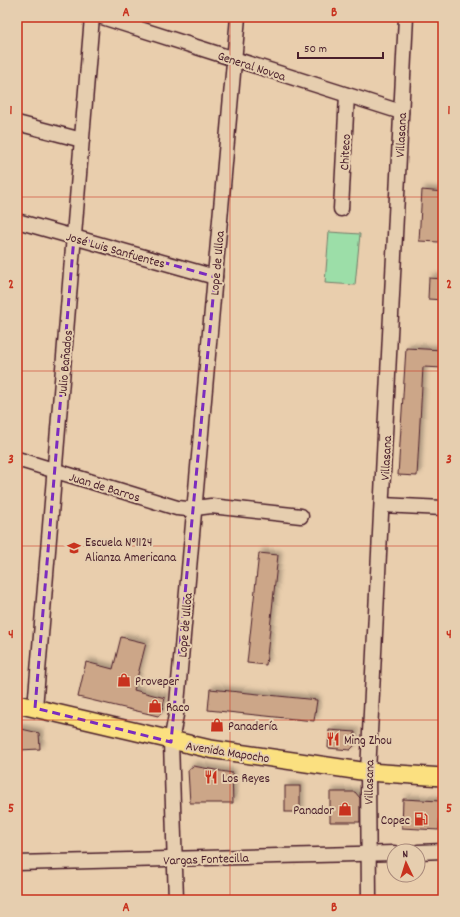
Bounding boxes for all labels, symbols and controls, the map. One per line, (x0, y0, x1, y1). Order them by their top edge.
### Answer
text: A (122, 4, 130, 23)
text: B (331, 4, 337, 23)
scale bar (298, 34, 383, 60)
text: 50 m (304, 41, 327, 58)
street label: General Novoa (215, 47, 289, 88)
text: 1 (10, 102, 13, 121)
text: 1 (448, 102, 451, 121)
street label: Villasana (392, 111, 413, 158)
street label: Chiteco (336, 133, 357, 171)
street label: José Luis Sanfuentes (64, 228, 167, 275)
street label: Lope de Ulloa (206, 229, 231, 296)
text: 2 (8, 276, 14, 295)
text: 2 (446, 276, 452, 295)
street label: Julio Bañados (54, 329, 79, 397)
street label: Villasana (377, 434, 398, 481)
text: 3 (8, 451, 14, 470)
text: 3 (446, 451, 452, 470)
street label: Juan de Barros (66, 469, 142, 508)
place label: Escuela N°1124 Alianza Americana (85, 534, 177, 568)
school or university icon: Escuela N°1124 Alianza Americana (66, 540, 82, 556)
street label: Lope de Ulloa (174, 591, 199, 658)
text: 4 (8, 626, 14, 645)
text: 4 (446, 626, 452, 645)
shop icon: Proveper (116, 672, 132, 688)
place label: Proveper (135, 673, 179, 692)
shop icon: Raco (147, 698, 163, 714)
place label: Raco (166, 699, 190, 718)
shop icon: Panadería (209, 717, 225, 733)
place label: Panadería (228, 718, 278, 737)
restaurant icon: Ming Zhou (325, 731, 341, 747)
place label: Ming Zhou (344, 732, 392, 751)
street label: Avenida Mapocho (185, 737, 271, 769)
street label: Villasana (361, 759, 380, 805)
restaurant icon: Los Reyes (203, 769, 219, 785)
place label: Los Reyes (222, 770, 270, 789)
text: 5 (8, 800, 14, 819)
text: 5 (446, 800, 452, 819)
shop icon: Panador (337, 801, 353, 817)
place label: Panador (293, 802, 334, 821)
fuel station icon: Copec (413, 811, 429, 827)
place label: Copec (381, 812, 410, 831)
north arrow (386, 843, 426, 883)
text: N (402, 847, 409, 863)
street label: Vargas Fontecilla (163, 849, 250, 871)
text: A (122, 899, 130, 917)
text: B (331, 899, 337, 917)

